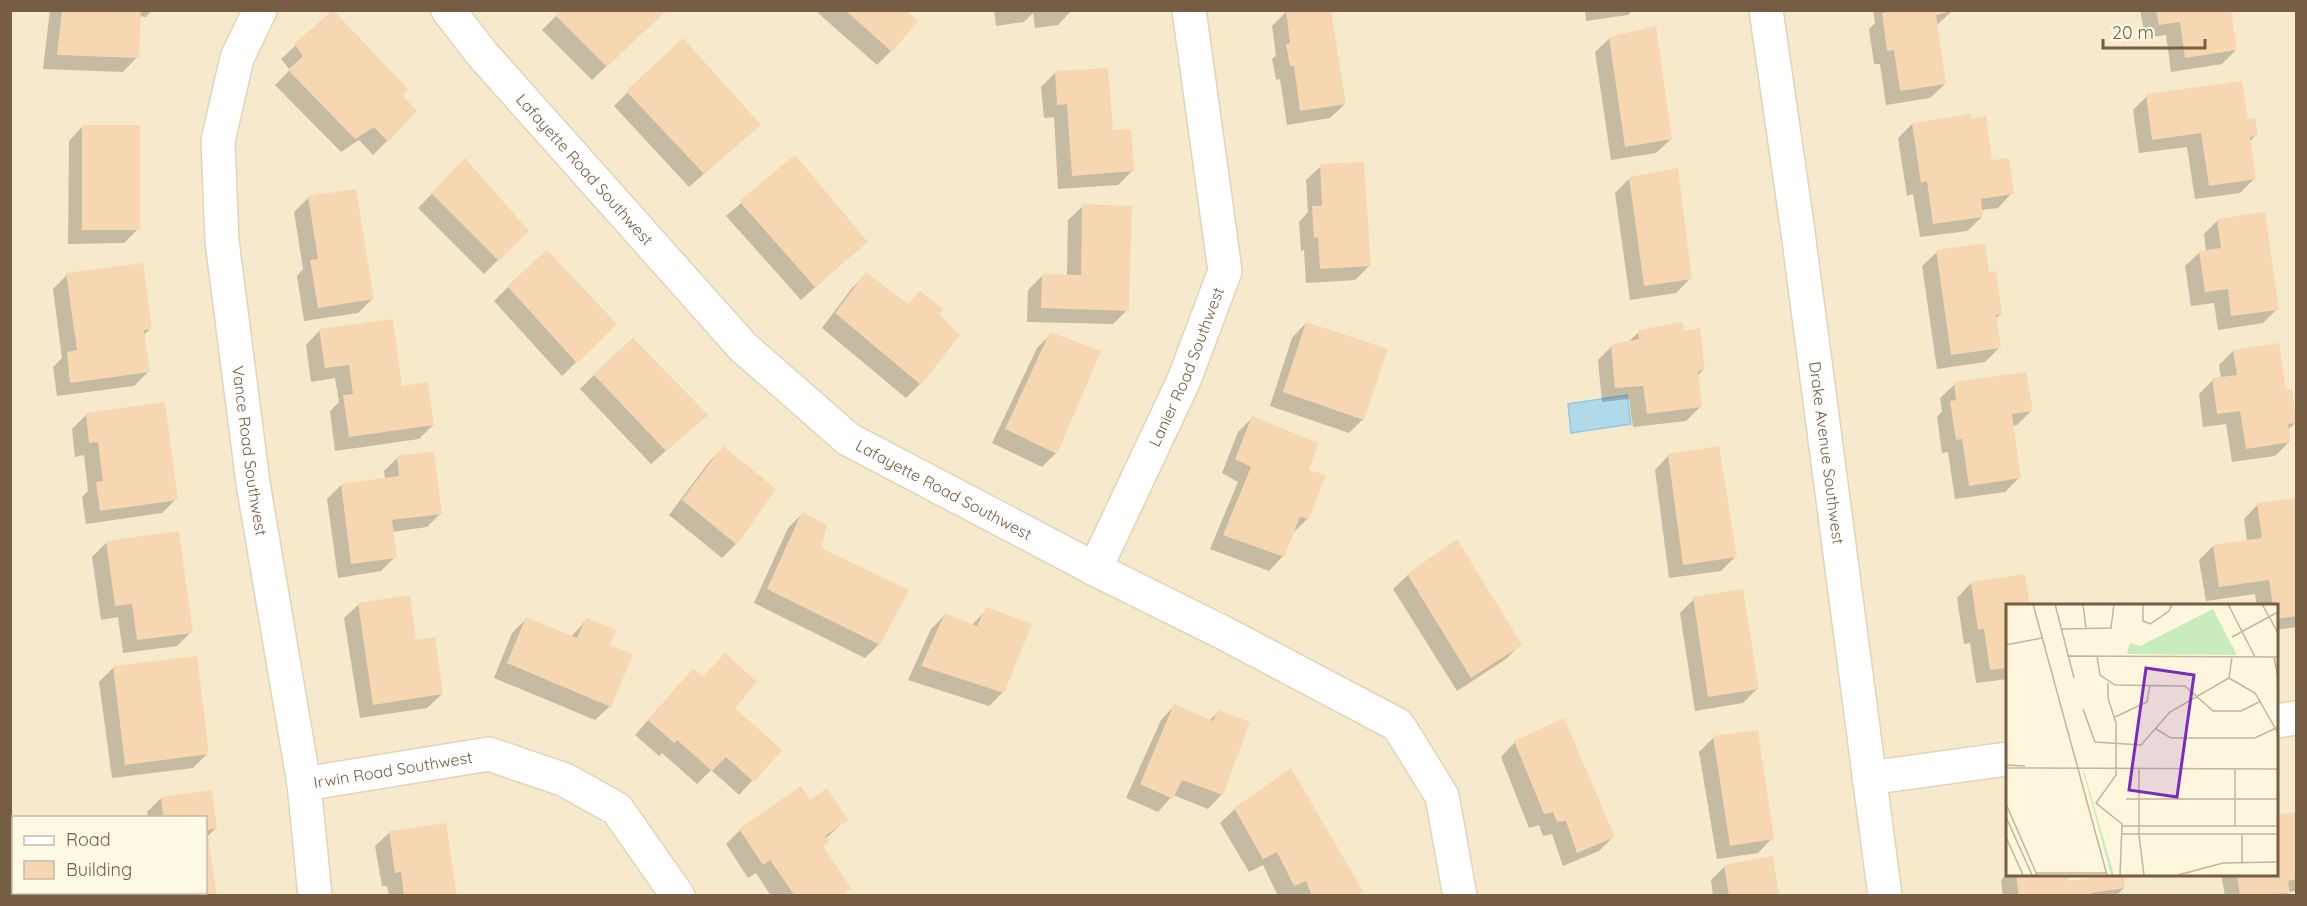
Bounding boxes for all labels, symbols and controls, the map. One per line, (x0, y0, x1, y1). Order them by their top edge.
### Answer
scale bar (2103, 12, 2205, 50)
text: 20 m (2112, 21, 2154, 44)
street label: Lafayette Road Southwest (512, 89, 658, 249)
street label: Lanier Road Southwest (1144, 284, 1228, 450)
street label: Drake Avenue Southwest (1805, 360, 1849, 545)
street label: Vance Road Southwest (228, 364, 272, 537)
street label: Lafayette Road Southwest (852, 435, 1036, 544)
inset map (2006, 604, 2277, 876)
street label: Irwin Road Southwest (312, 747, 474, 792)
legend (12, 816, 207, 894)
text: Road (66, 828, 111, 851)
text: Building (66, 858, 132, 881)

